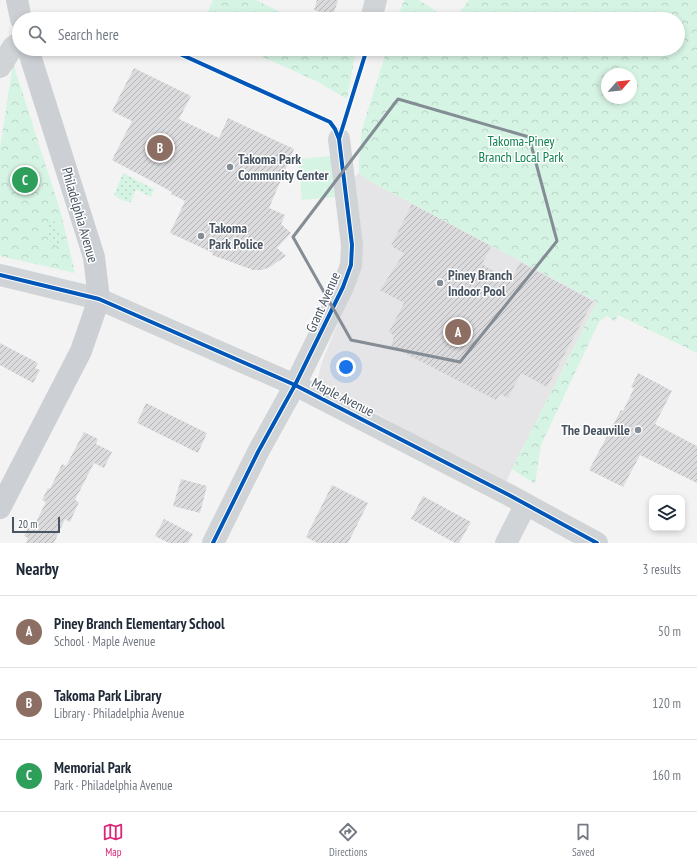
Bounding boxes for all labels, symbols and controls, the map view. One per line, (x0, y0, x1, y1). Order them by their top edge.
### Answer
search box (12, 12, 685, 56)
icon: search (26, 23, 48, 45)
text: Search here (58, 25, 119, 44)
north arrow (601, 68, 637, 104)
park label: Takoma-Piney Branch Local Park (478, 132, 564, 166)
pin: B (147, 133, 173, 163)
place label: Takoma Park Community Center (238, 150, 329, 184)
marker: Takoma Park Community Center (225, 162, 235, 172)
pin: C (12, 165, 38, 195)
street label: Philadelphia Avenue (58, 165, 102, 265)
place label: Takoma Park Police (209, 219, 263, 253)
marker: Takoma Park Police (196, 231, 206, 241)
place label: Piney Branch Indoor Pool (448, 266, 512, 300)
street label: Grant Avenue (302, 269, 344, 335)
marker: Piney Branch Indoor Pool (435, 278, 445, 288)
pin: A (445, 317, 471, 347)
your location (336, 357, 356, 377)
street label: Maple Avenue (309, 374, 377, 420)
place label: The Deauville (561, 421, 630, 439)
marker: The Deauville (633, 425, 643, 435)
map controls (649, 495, 685, 531)
button: layers (649, 495, 685, 531)
scale bar (12, 515, 60, 534)
text: 20 m (18, 517, 37, 531)
text: Nearby (16, 558, 59, 580)
text: 3 results (642, 561, 681, 578)
text: Piney Branch Elementary School (54, 614, 225, 633)
text: A (26, 623, 32, 640)
text: 50 m (658, 623, 681, 640)
text: School · Maple Avenue (54, 633, 155, 650)
text: Takoma Park Library (54, 686, 162, 705)
text: B (26, 695, 32, 712)
text: 120 m (652, 695, 681, 712)
text: Library · Philadelphia Avenue (54, 705, 184, 722)
text: Memorial Park (54, 758, 131, 777)
text: C (26, 767, 32, 784)
text: 160 m (652, 767, 681, 784)
text: Park · Philadelphia Avenue (54, 777, 173, 794)
tab: Map (102, 821, 124, 859)
tab: Directions (329, 821, 367, 859)
tab: Saved (572, 821, 595, 859)

